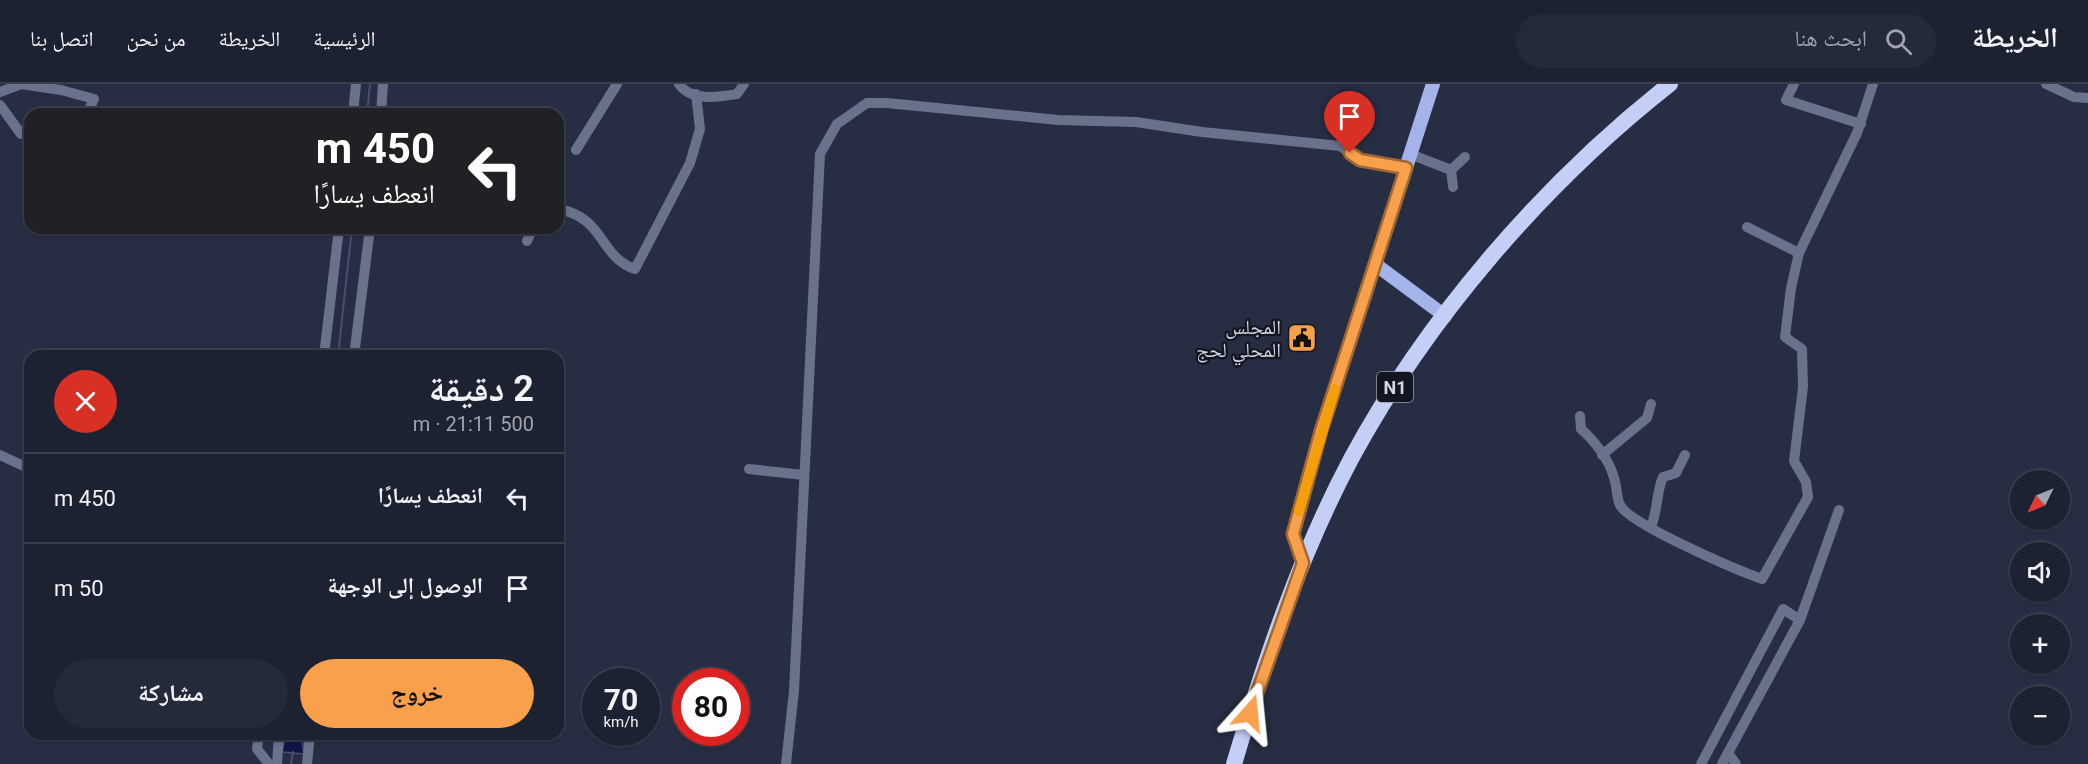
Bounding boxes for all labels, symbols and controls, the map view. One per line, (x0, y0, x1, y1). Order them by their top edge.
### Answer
search box (1516, 14, 1936, 68)
text: الخريطة (1972, 21, 2058, 54)
icon: search (1882, 25, 1915, 58)
text: ابحث هنا (1795, 26, 1867, 51)
text: اتصل بنا (30, 27, 93, 51)
text: من نحن (126, 27, 186, 51)
text: الخريطة (219, 27, 280, 51)
text: الرئيسية (313, 27, 376, 51)
pin (1324, 91, 1375, 153)
icon: arrive (1333, 100, 1366, 133)
text: 450 m (316, 124, 435, 173)
icon: left (456, 132, 534, 210)
text: انعطف يسارًا (313, 178, 435, 210)
place label: المجلس المحلي لحج (1196, 315, 1281, 366)
public building icon: المجلس المحلي لحج (1286, 322, 1318, 354)
text: 2 دقيقة (429, 368, 534, 410)
button: close (54, 370, 117, 433)
road number: N1 (1377, 372, 1413, 402)
text: 500 m · 21:11 (413, 412, 534, 436)
north arrow (2010, 470, 2070, 530)
map controls (2010, 470, 2070, 746)
icon: left (501, 482, 534, 515)
text: انعطف يسارًا (378, 483, 483, 508)
text: 450 m (54, 486, 116, 511)
button: sound (2010, 542, 2070, 602)
icon: arrive (501, 572, 534, 605)
text: الوصول إلى الوجهة (327, 573, 483, 598)
text: 50 m (54, 576, 104, 601)
button: + (2010, 614, 2070, 674)
button: مشاركة (54, 659, 288, 728)
button: خروج (300, 659, 534, 728)
speed limit sign: 80 (672, 668, 750, 746)
position arrow (1218, 681, 1282, 745)
text: 70 (604, 682, 638, 717)
button: − (2010, 686, 2070, 746)
text: km/h (603, 713, 639, 731)

